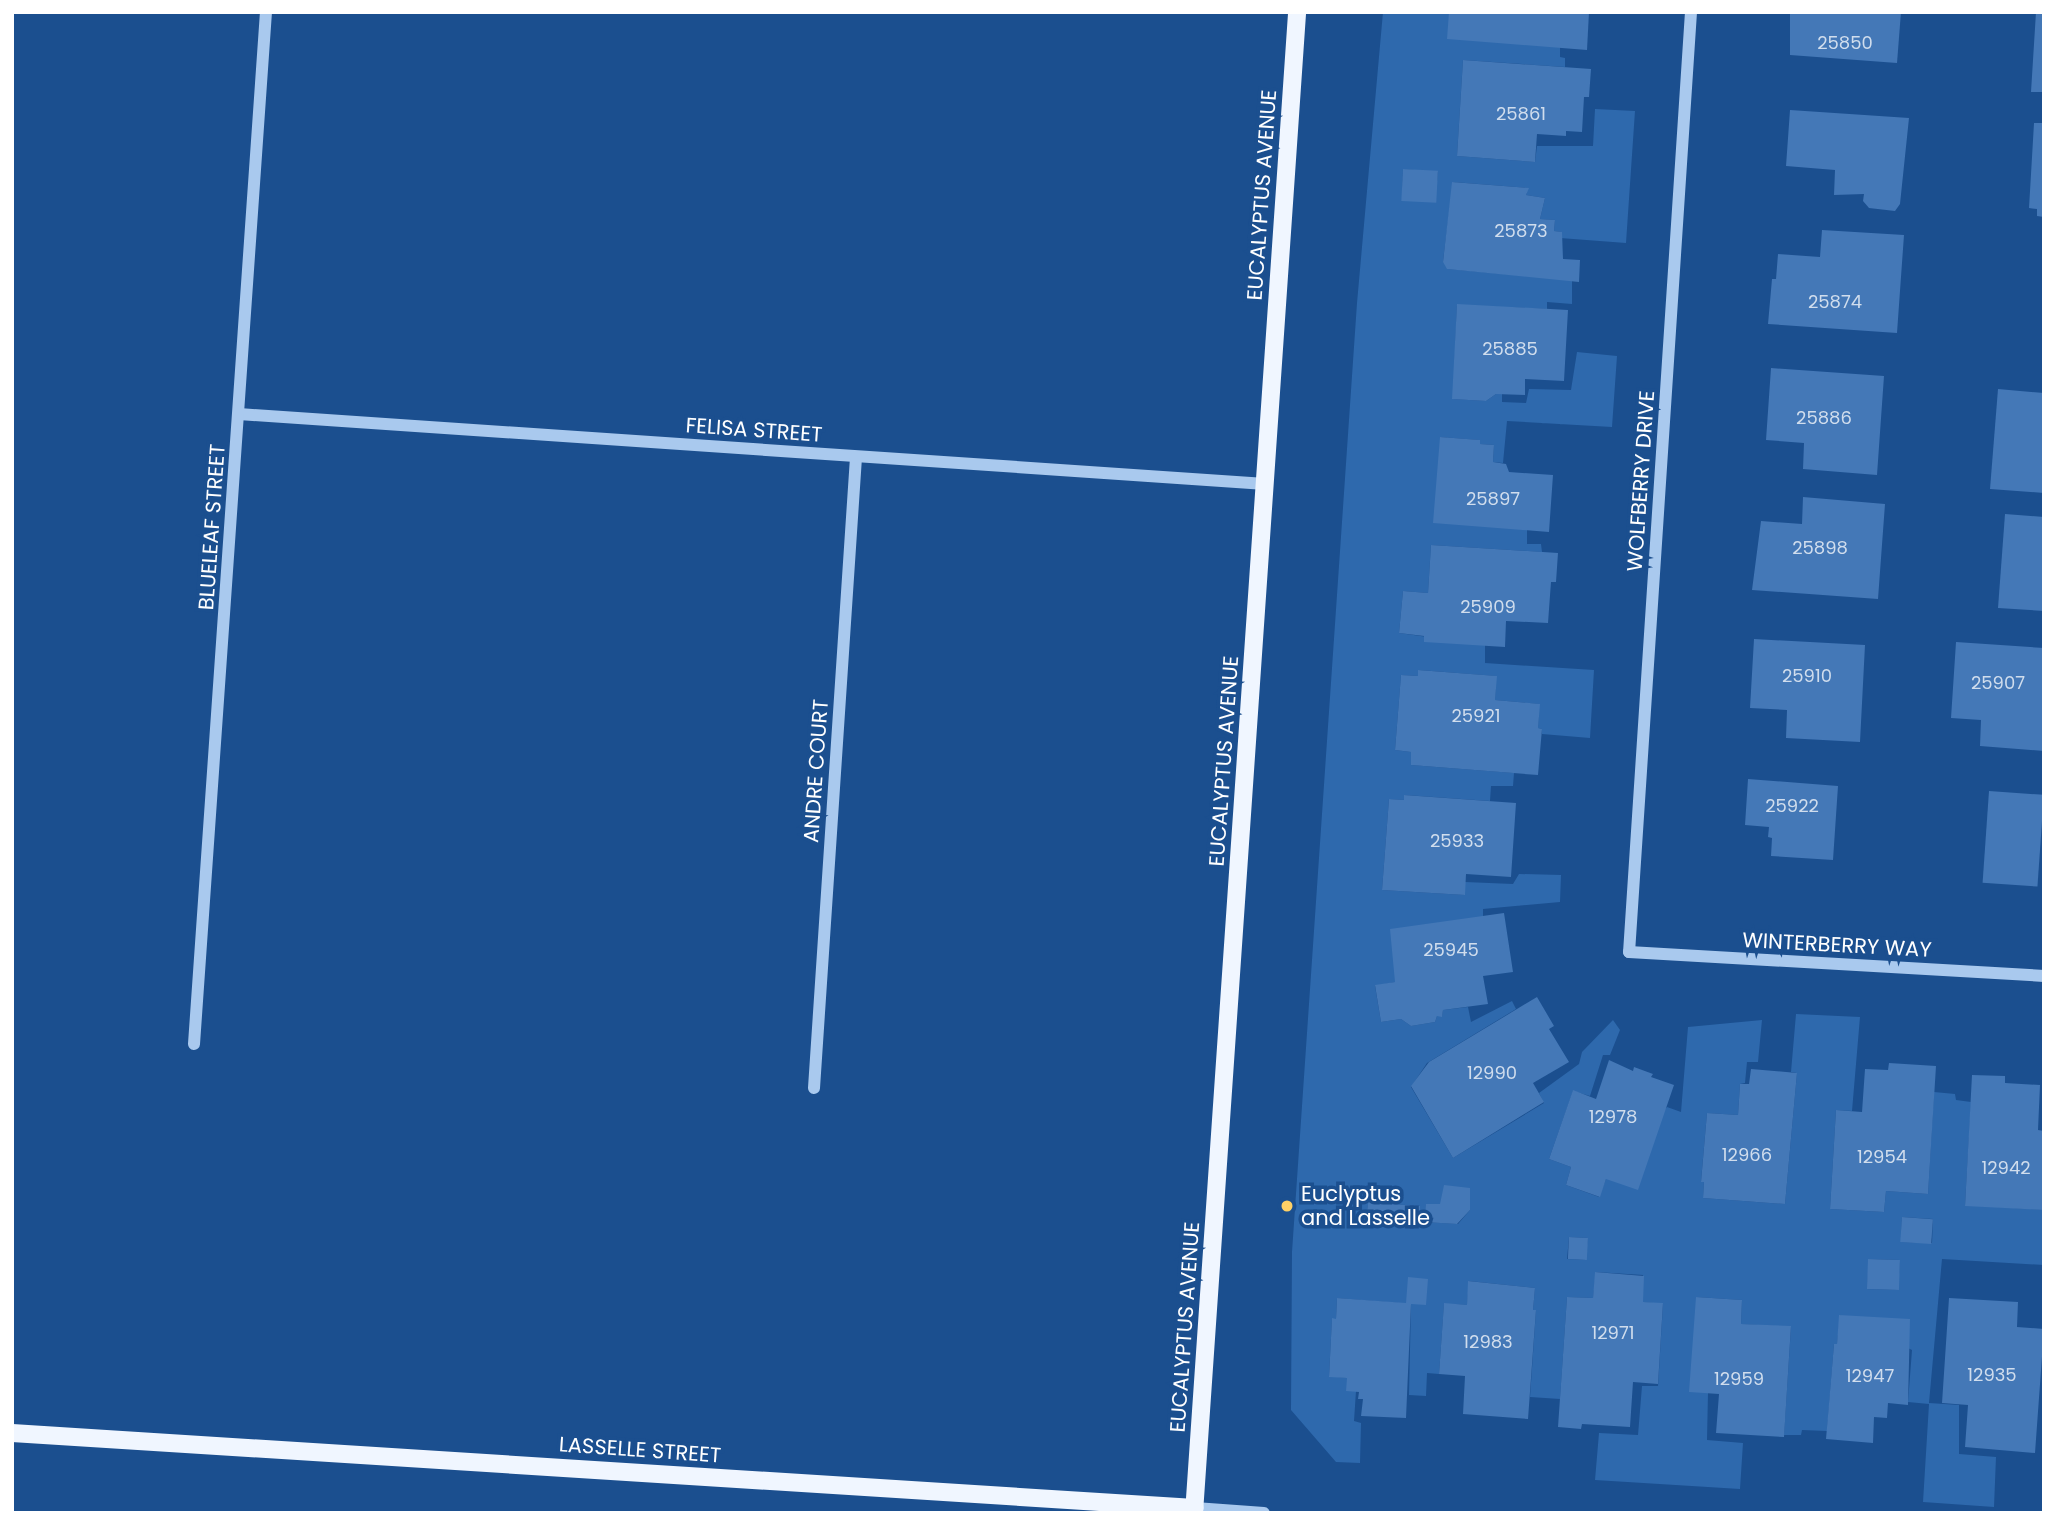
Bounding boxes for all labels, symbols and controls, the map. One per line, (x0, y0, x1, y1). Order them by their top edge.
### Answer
house number: 25850 (1817, 32, 1873, 54)
street label: EUCALYPTUS AVENUE (1242, 89, 1282, 301)
house number: 25861 (1496, 103, 1546, 125)
house number: 25873 (1494, 220, 1548, 242)
house number: 25874 (1808, 291, 1862, 313)
house number: 25885 (1482, 338, 1538, 360)
street label: WOLFBERRY DRIVE (1622, 390, 1660, 572)
house number: 25886 (1796, 407, 1852, 429)
street label: FELISA STREET (685, 413, 823, 447)
street label: BLUELEAF STREET (194, 443, 230, 611)
house number: 25897 (1466, 488, 1520, 510)
house number: 25898 (1792, 537, 1848, 559)
house number: 25909 (1460, 596, 1516, 618)
street label: EUCALYPTUS AVENUE (1204, 655, 1244, 867)
house number: 25910 (1782, 665, 1832, 687)
house number: 25907 (1971, 672, 2025, 694)
street label: ANDRE COURT (798, 698, 834, 844)
house number: 25921 (1451, 705, 1501, 727)
house number: 25922 (1765, 795, 1819, 817)
house number: 25933 (1430, 830, 1484, 852)
street label: WINTERBERRY WAY (1742, 927, 1932, 963)
house number: 25945 (1423, 939, 1479, 961)
house number: 12990 (1467, 1062, 1517, 1084)
house number: 12978 (1589, 1106, 1637, 1128)
house number: 12966 (1722, 1144, 1772, 1166)
house number: 12954 (1857, 1146, 1907, 1168)
house number: 12942 (1981, 1157, 2031, 1179)
place label: Euclyptus and Lasselle (1301, 1181, 1430, 1231)
marker: Euclyptus and Lasselle (1279, 1198, 1295, 1214)
street label: EUCALYPTUS AVENUE (1165, 1221, 1205, 1433)
house number: 12971 (1591, 1322, 1635, 1344)
house number: 12983 (1463, 1331, 1513, 1353)
house number: 12935 (1967, 1364, 2017, 1386)
house number: 12947 (1846, 1365, 1894, 1387)
house number: 12959 (1714, 1368, 1764, 1390)
street label: LASSELLE STREET (558, 1432, 722, 1468)

